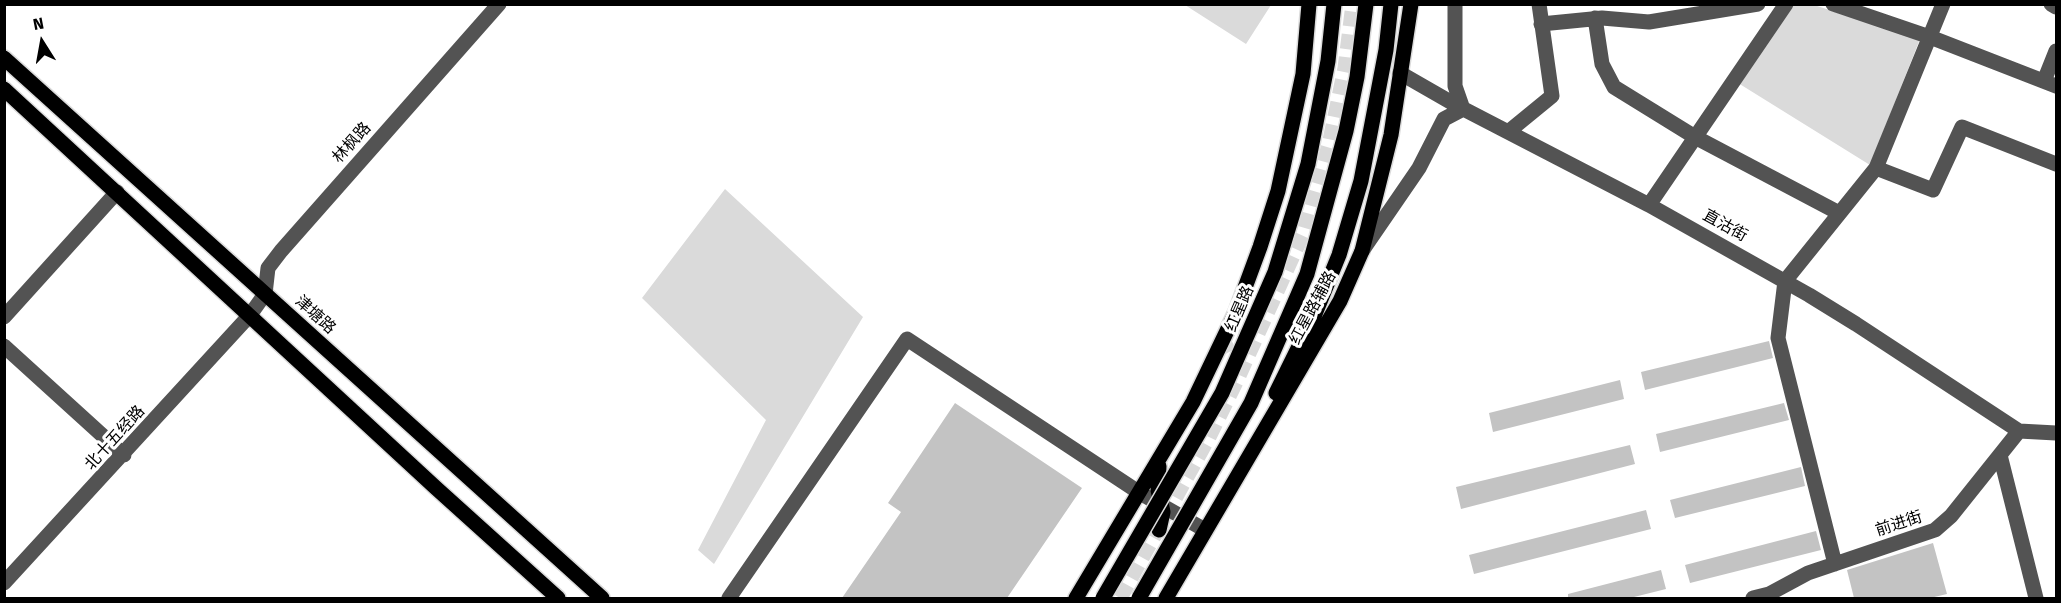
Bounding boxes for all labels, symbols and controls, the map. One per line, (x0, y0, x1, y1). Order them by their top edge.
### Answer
north arrow (12, 12, 72, 72)
text: N (31, 14, 45, 34)
street label: 林枫路 (329, 119, 375, 167)
street label: 直沽街 (1699, 206, 1751, 246)
street label: 红星路辅路 (1286, 268, 1340, 348)
street label: 红星路 (1222, 283, 1258, 335)
street label: 津塘路 (291, 292, 339, 338)
street label: 北十五经路 (81, 402, 149, 474)
street label: 前进街 (1873, 507, 1925, 541)

